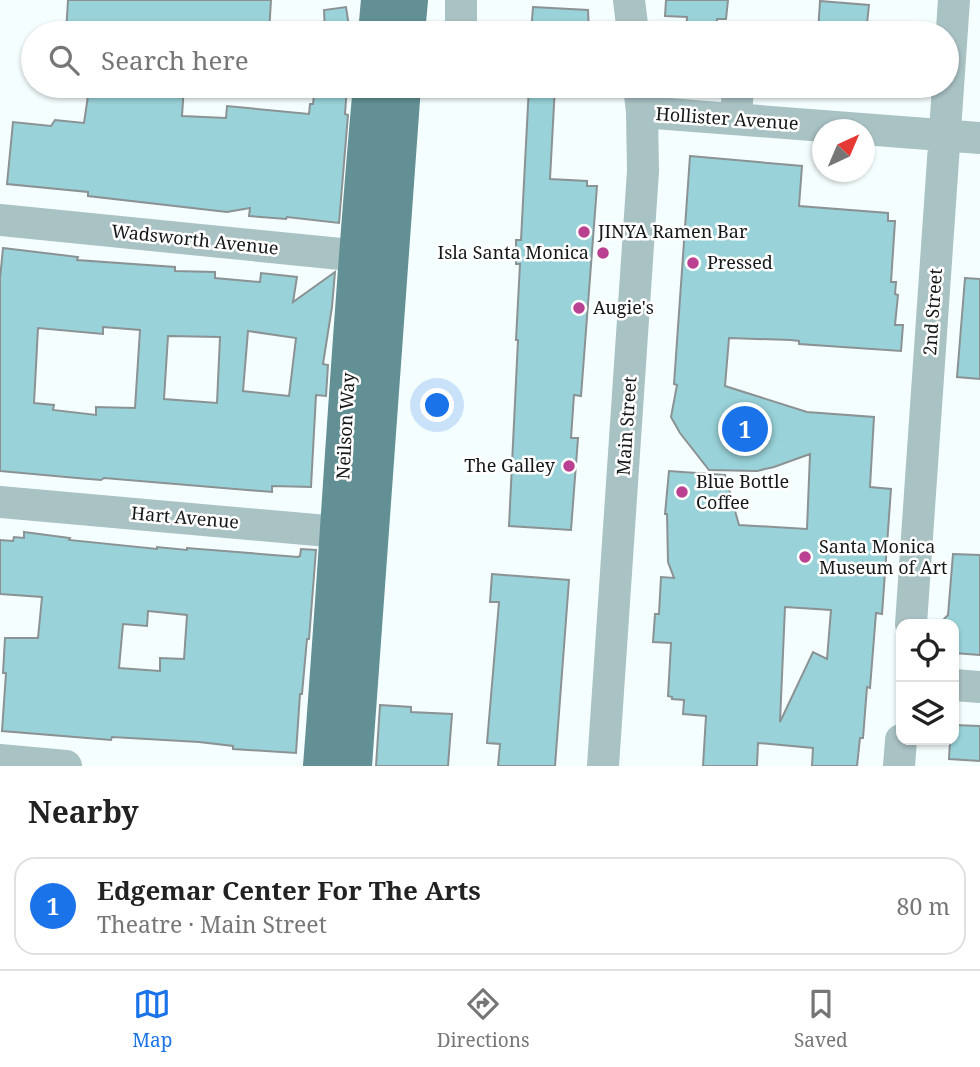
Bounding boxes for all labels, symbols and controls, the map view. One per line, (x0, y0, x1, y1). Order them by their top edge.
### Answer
search box (21, 21, 959, 98)
icon: search (45, 41, 83, 79)
text: Search here (101, 42, 249, 78)
street label: Hollister Avenue (655, 101, 799, 135)
north arrow (812, 119, 875, 182)
street label: Wadsworth Avenue (110, 218, 280, 260)
place label: JINYA Ramen Bar (597, 219, 748, 243)
marker: JINYA Ramen Bar (576, 224, 592, 240)
place label: Isla Santa Monica (438, 240, 589, 264)
marker: Isla Santa Monica (595, 245, 611, 261)
place label: Pressed (707, 250, 773, 274)
marker: Pressed (685, 255, 701, 271)
street label: 2nd Street (917, 267, 947, 356)
place label: Augie's (593, 295, 654, 319)
marker: Augie's (571, 300, 587, 316)
street label: Neilson Way (330, 371, 360, 480)
street label: Main Street (611, 376, 641, 476)
your location (420, 388, 454, 422)
pin: 1 (722, 403, 768, 455)
place label: The Galley (464, 453, 556, 477)
marker: The Galley (561, 458, 577, 474)
place label: Blue Bottle Coffee (696, 469, 789, 514)
marker: Blue Bottle Coffee (674, 484, 690, 500)
street label: Hart Avenue (130, 500, 240, 534)
place label: Santa Monica Museum of Art (819, 534, 947, 579)
marker: Santa Monica Museum of Art (797, 549, 813, 565)
map controls (896, 619, 959, 745)
button: locate (896, 619, 959, 682)
button: layers (896, 682, 959, 745)
text: Nearby (28, 791, 139, 832)
text: Edgemar Center For The Arts (97, 872, 481, 908)
text: 1 (47, 890, 60, 922)
text: 80 m (897, 890, 950, 922)
text: Theatre · Main Street (97, 908, 327, 940)
tab: Map (132, 985, 172, 1053)
tab: Directions (437, 985, 530, 1053)
tab: Saved (794, 985, 848, 1053)

